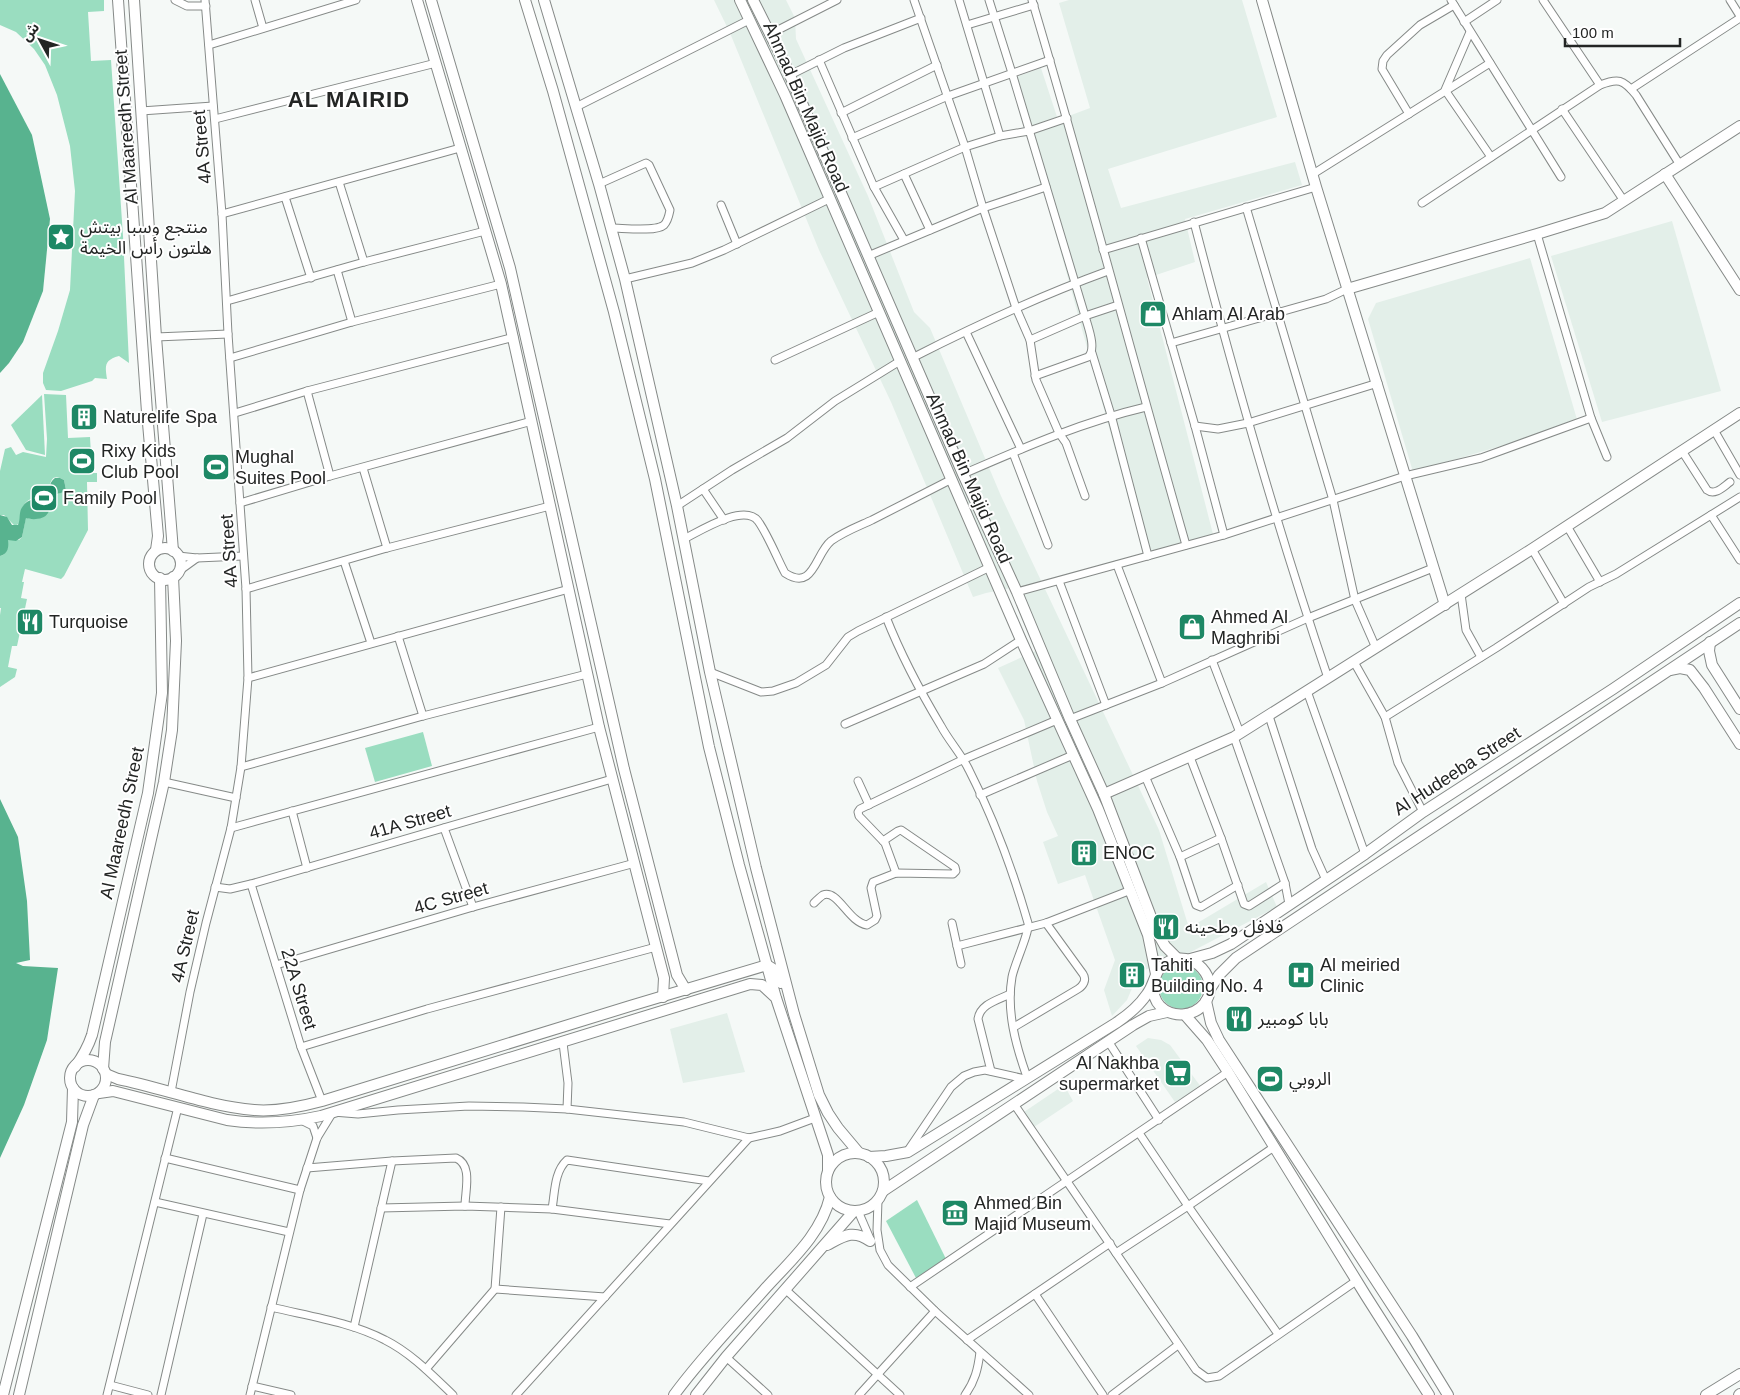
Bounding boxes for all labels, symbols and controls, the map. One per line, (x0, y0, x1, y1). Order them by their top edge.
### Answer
north arrow (15, 15, 65, 65)
scale bar (1565, 15, 1680, 47)
text: ش (18, 19, 42, 44)
street label: Ahmad Bin Majid Road (759, 19, 853, 195)
text: 100 m (1572, 24, 1614, 41)
street label: Al Maareedh Street (111, 49, 141, 205)
district label: AL MAIRID (288, 87, 410, 112)
street label: 4A Street (189, 109, 215, 185)
place label: منتجع وسبا بيتش هلتون رأس الخيمة (80, 217, 212, 259)
place icon: منتجع وسبا بيتش هلتون رأس الخيمة (46, 222, 76, 252)
shop icon: Ahlam Al Arab (1138, 299, 1168, 329)
place label: Ahlam Al Arab (1172, 304, 1285, 324)
street label: Ahmad Bin Majid Road (922, 390, 1016, 566)
building icon: Naturelife Spa (69, 402, 99, 432)
place label: Naturelife Spa (103, 407, 218, 427)
place label: Rixy Kids Club Pool (101, 441, 179, 482)
sports icon: Rixy Kids Club Pool (67, 446, 97, 476)
place label: Mughal Suites Pool (235, 447, 326, 488)
sports icon: Mughal Suites Pool (201, 452, 231, 482)
sports icon: Family Pool (29, 483, 59, 513)
place label: Family Pool (63, 488, 157, 508)
street label: 4A Street (216, 513, 242, 589)
restaurant icon: Turquoise (15, 607, 45, 637)
place label: Ahmed Al Maghribi (1211, 607, 1288, 648)
place label: Turquoise (49, 612, 128, 632)
shop icon: Ahmed Al Maghribi (1177, 612, 1207, 642)
street label: Al Hudeeba Street (1390, 723, 1524, 819)
street label: Al Maareedh Street (96, 745, 148, 901)
street label: 41A Street (367, 801, 453, 843)
building icon: ENOC (1069, 838, 1099, 868)
place label: ENOC (1103, 843, 1155, 863)
street label: 4C Street (412, 878, 490, 918)
street label: 4A Street (167, 908, 203, 984)
restaurant icon: فلافل وطحينه (1151, 912, 1181, 942)
place label: فلافل وطحينه (1185, 917, 1283, 938)
street label: 22A Street (277, 946, 321, 1032)
place label: Tahiti Building No. 4 (1151, 955, 1263, 996)
place label: Al meiried Clinic (1320, 955, 1400, 996)
building icon: Tahiti Building No. 4 (1117, 960, 1147, 990)
hospital icon: Al meiried Clinic (1286, 960, 1316, 990)
restaurant icon: بابا كومبير (1224, 1004, 1254, 1034)
place label: بابا كومبير (1257, 1009, 1329, 1030)
place label: Al Nakhba supermarket (1059, 1053, 1160, 1094)
supermarket icon: Al Nakhba supermarket (1163, 1058, 1193, 1088)
sports icon: الروبي (1255, 1064, 1285, 1094)
place label: الروبي (1289, 1069, 1331, 1092)
place label: Ahmed Bin Majid Museum (974, 1193, 1091, 1234)
museum icon: Ahmed Bin Majid Museum (940, 1198, 970, 1228)

